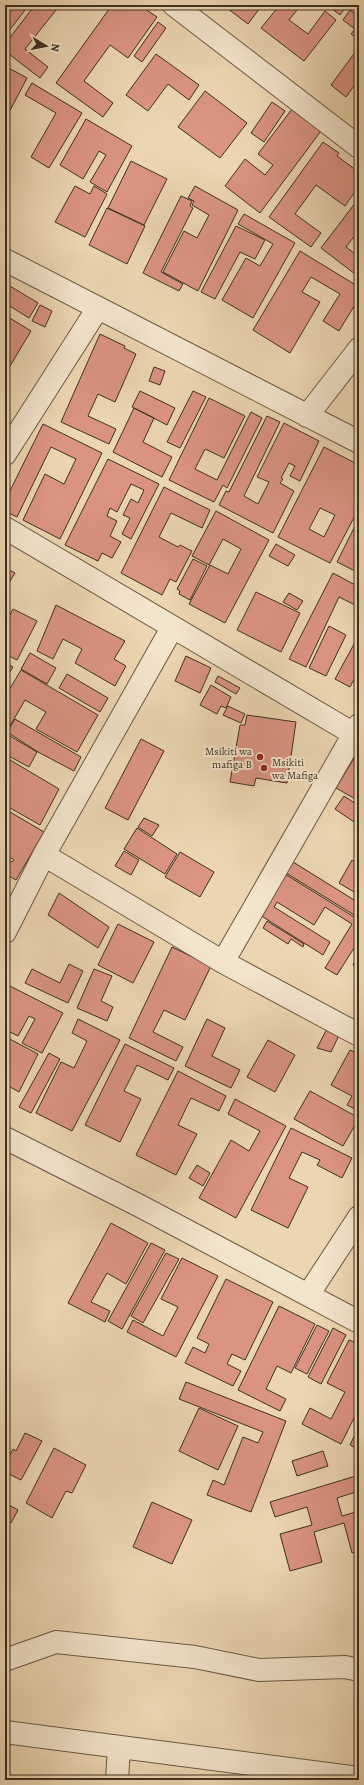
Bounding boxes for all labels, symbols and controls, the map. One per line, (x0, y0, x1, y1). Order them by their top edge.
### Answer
north arrow (26, 26, 66, 66)
text: N (47, 42, 63, 53)
place label: Msikiti wa mafiga B (205, 744, 253, 772)
marker: Msikiti wa mafiga B (255, 752, 265, 762)
place label: Msikiti wa Mafiga (271, 755, 319, 783)
marker: Msikiti wa Mafiga (259, 763, 269, 773)

